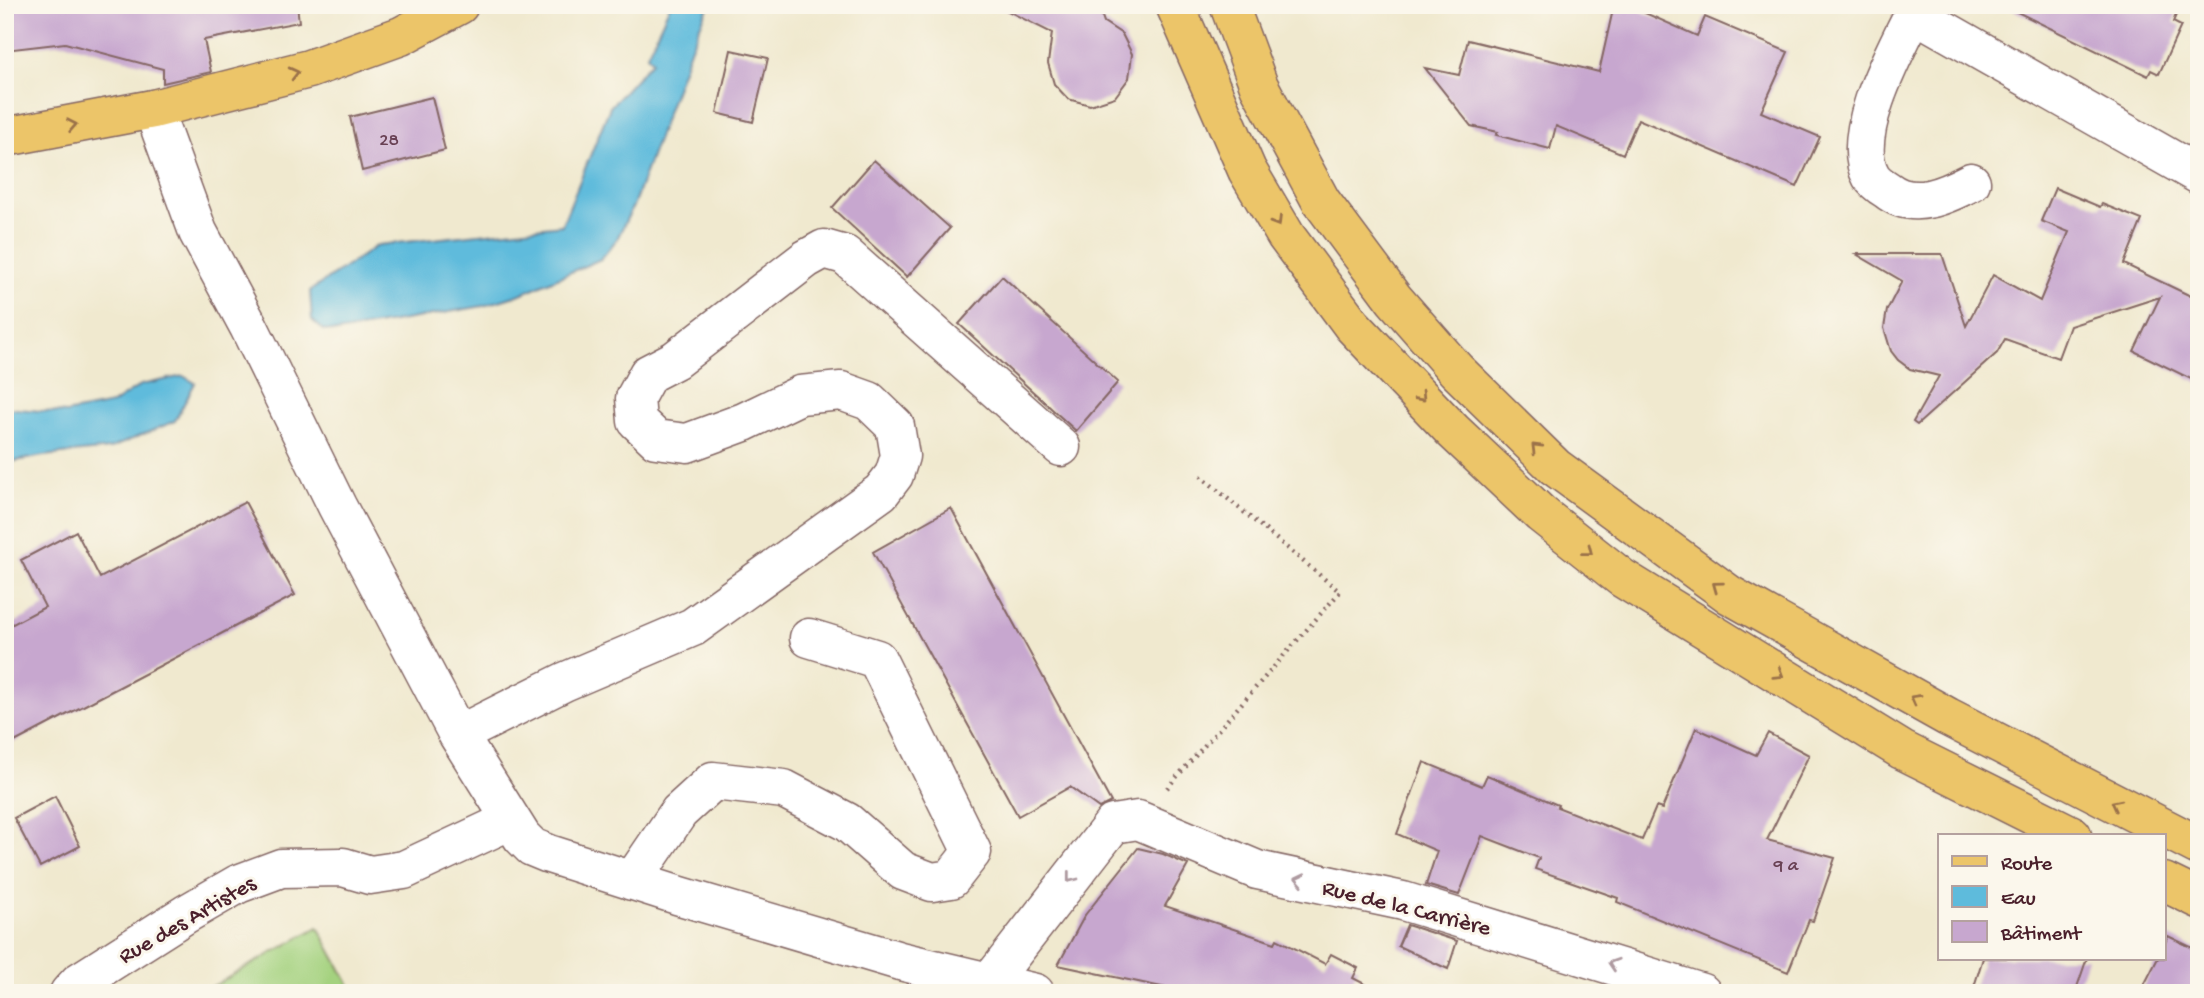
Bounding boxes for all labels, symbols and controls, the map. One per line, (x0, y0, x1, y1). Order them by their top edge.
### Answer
one-way arrow (288, 67, 300, 81)
one-way arrow (66, 118, 78, 133)
house number: 28 (379, 130, 399, 153)
one-way arrow (1269, 214, 1282, 227)
one-way arrow (1412, 389, 1425, 402)
one-way arrow (1531, 444, 1544, 457)
one-way arrow (1580, 543, 1593, 555)
one-way arrow (1712, 581, 1725, 594)
one-way arrow (1772, 666, 1785, 679)
one-way arrow (1909, 694, 1922, 707)
one-way arrow (2111, 799, 2123, 812)
legend (1938, 834, 2166, 960)
text: Route (2001, 853, 2053, 878)
house number: 9 a (1773, 855, 1800, 878)
one-way arrow (1067, 870, 1080, 882)
street label: Rue des Artistes (114, 871, 262, 971)
one-way arrow (1294, 872, 1306, 887)
street label: Rue de la Carrière (1319, 875, 1494, 944)
text: Eau (2001, 888, 2036, 913)
text: Bâtiment (2000, 923, 2083, 948)
one-way arrow (1608, 958, 1620, 972)

